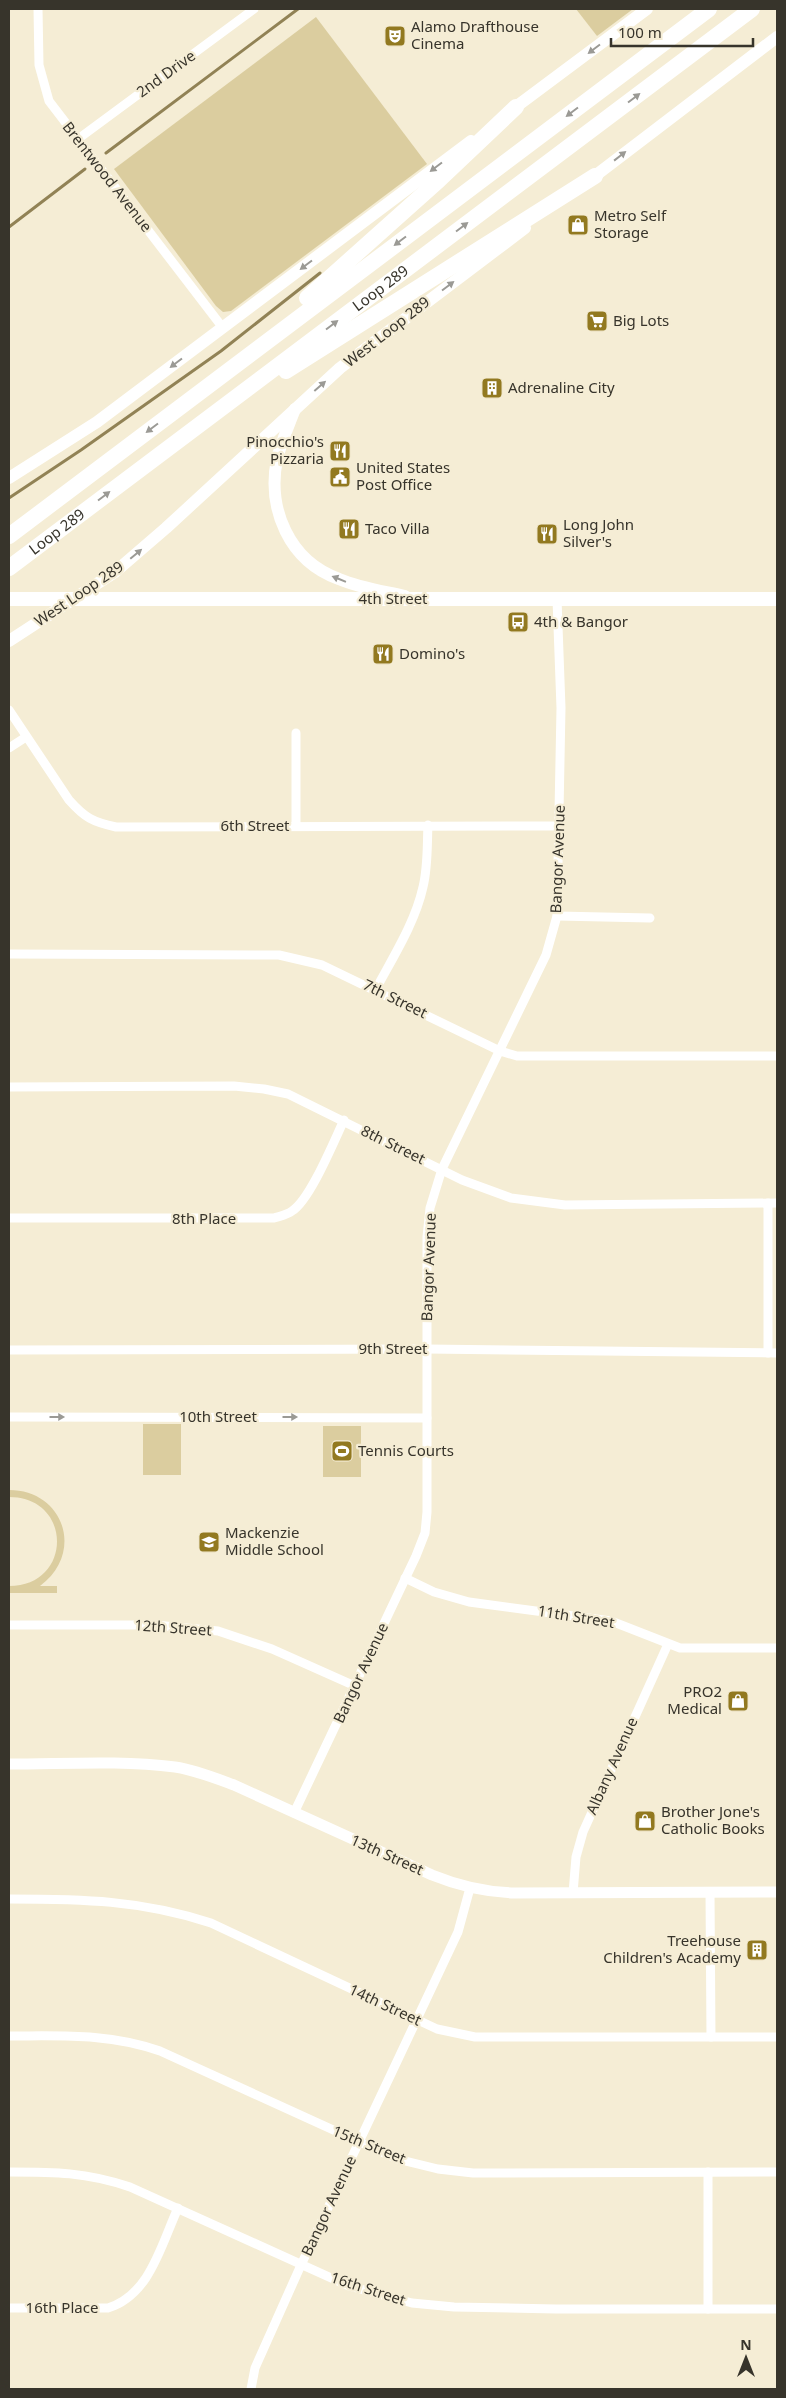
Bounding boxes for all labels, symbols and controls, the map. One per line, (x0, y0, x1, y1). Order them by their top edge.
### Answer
scale bar (611, 15, 754, 47)
place label: Alamo Drafthouse Cinema (411, 16, 539, 53)
text: 100 m (618, 22, 662, 42)
theatre icon: Alamo Drafthouse Cinema (383, 24, 407, 48)
one-way arrow (588, 43, 601, 54)
street label: 2nd Drive (132, 45, 199, 101)
one-way arrow (627, 93, 641, 103)
one-way arrow (566, 106, 579, 117)
street label: Brentwood Avenue (58, 117, 157, 236)
one-way arrow (613, 151, 626, 162)
one-way arrow (429, 162, 443, 172)
place label: Metro Self Storage (594, 205, 667, 242)
shop icon: Metro Self Storage (566, 213, 590, 237)
one-way arrow (455, 222, 468, 233)
one-way arrow (393, 236, 407, 246)
one-way arrow (299, 260, 313, 270)
street label: Loop 289 (348, 260, 412, 315)
one-way arrow (441, 280, 454, 291)
street label: West Loop 289 (339, 291, 433, 371)
supermarket icon: Big Lots (585, 309, 609, 333)
place label: Big Lots (613, 310, 669, 330)
one-way arrow (325, 320, 339, 330)
one-way arrow (170, 357, 183, 368)
building icon: Adrenaline City (480, 376, 504, 400)
place label: Adrenaline City (508, 377, 615, 397)
one-way arrow (314, 380, 326, 392)
one-way arrow (146, 422, 159, 433)
place label: Pinocchio's Pizzaria (246, 431, 324, 468)
restaurant icon: Pinocchio's Pizzaria (328, 439, 352, 463)
place label: United States Post Office (356, 457, 450, 494)
public building icon: United States Post Office (328, 465, 352, 489)
one-way arrow (97, 491, 110, 502)
street label: Loop 289 (24, 504, 88, 559)
place label: Long John Silver's (563, 514, 634, 551)
restaurant icon: Taco Villa (337, 517, 361, 541)
place label: Taco Villa (365, 518, 430, 538)
restaurant icon: Long John Silver's (535, 522, 559, 546)
one-way arrow (129, 549, 142, 560)
street label: West Loop 289 (30, 556, 127, 630)
one-way arrow (331, 575, 346, 583)
street label: 4th Street (358, 588, 428, 608)
bus stop icon: 4th & Bangor (506, 610, 530, 634)
place label: 4th & Bangor (534, 611, 628, 631)
restaurant icon: Domino's (371, 642, 395, 666)
place label: Domino's (399, 643, 465, 663)
street label: Bangor Avenue (545, 804, 569, 914)
street label: 6th Street (220, 815, 290, 835)
street label: 7th Street (360, 974, 431, 1022)
street label: 8th Street (358, 1120, 429, 1168)
street label: 8th Place (172, 1208, 236, 1228)
street label: Bangor Avenue (416, 1212, 440, 1322)
street label: 9th Street (358, 1338, 428, 1358)
street label: 10th Street (179, 1406, 257, 1426)
one-way arrow (50, 1413, 66, 1421)
one-way arrow (282, 1413, 298, 1421)
sports icon: Tennis Courts (330, 1439, 354, 1463)
place label: Tennis Courts (358, 1440, 454, 1460)
place label: Mackenzie Middle School (225, 1522, 324, 1559)
school or university icon: Mackenzie Middle School (197, 1530, 221, 1554)
street label: 11th Street (536, 1600, 617, 1632)
street label: 12th Street (134, 1614, 213, 1640)
street label: Bangor Avenue (328, 1619, 392, 1726)
place label: PRO2 Medical (667, 1681, 722, 1718)
shop icon: PRO2 Medical (726, 1689, 750, 1713)
street label: Albany Avenue (581, 1714, 641, 1817)
place label: Brother Jone's Catholic Books (661, 1801, 765, 1838)
shop icon: Brother Jone's Catholic Books (633, 1809, 657, 1833)
street label: 13th Street (348, 1829, 427, 1879)
place label: Treehouse Children's Academy (603, 1930, 741, 1967)
building icon: Treehouse Children's Academy (745, 1938, 769, 1962)
street label: 14th Street (346, 1979, 425, 2030)
street label: 15th Street (330, 2120, 410, 2168)
street label: Bangor Avenue (296, 2152, 360, 2259)
street label: 16th Street (328, 2267, 409, 2310)
street label: 16th Place (26, 2297, 98, 2317)
north arrow (721, 2333, 771, 2383)
text: N (740, 2335, 752, 2354)

